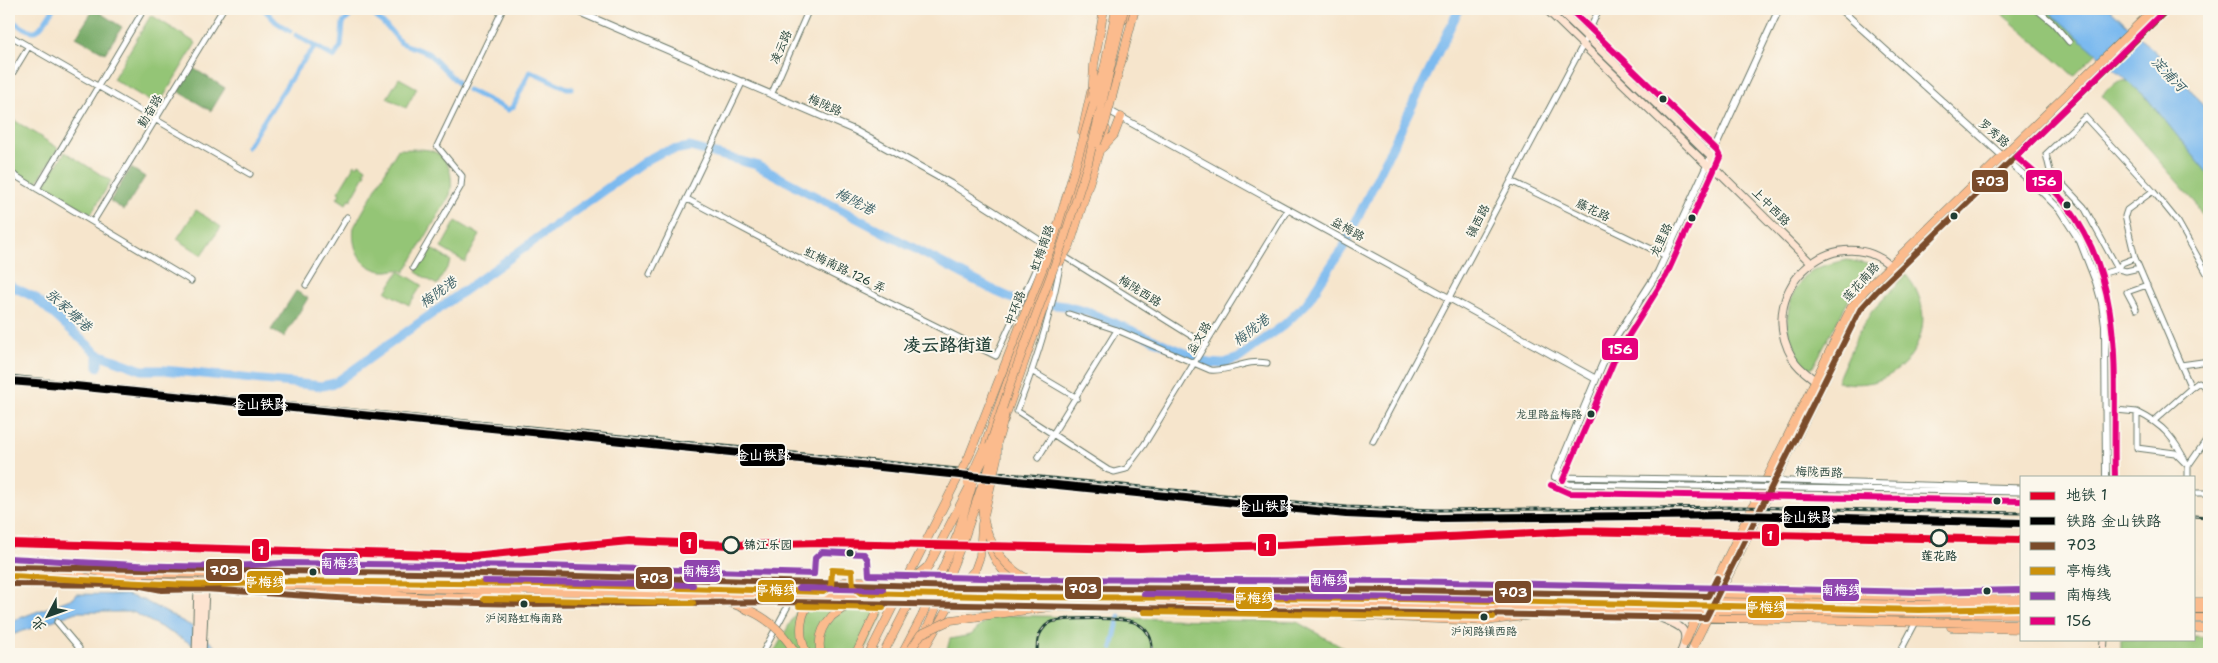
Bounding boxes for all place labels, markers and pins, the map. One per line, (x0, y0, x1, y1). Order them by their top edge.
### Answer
unlabelled marker (1658, 94, 1668, 104)
unlabelled marker (2062, 200, 2072, 210)
unlabelled marker (1949, 211, 1959, 221)
unlabelled marker (1687, 213, 1697, 223)
place label: 龙里路益梅路 (1516, 407, 1582, 422)
marker: 龙里路益梅路 (1586, 409, 1596, 419)
unlabelled marker (1992, 496, 2002, 506)
marker: 莲花路 (1930, 529, 1948, 547)
marker: 锦江乐园 (722, 536, 740, 554)
place label: 锦江乐园 (744, 537, 792, 553)
unlabelled marker (845, 548, 855, 558)
place label: 莲花路 (1921, 548, 1957, 564)
unlabelled marker (308, 567, 318, 577)
unlabelled marker (1982, 586, 1992, 596)
marker: 沪闵路虹梅南路 (519, 599, 529, 609)
place label: 沪闵路虹梅南路 (486, 611, 563, 626)
marker: 沪闵路镇西路 (1479, 612, 1489, 622)
place label: 沪闵路镇西路 (1451, 624, 1517, 639)

